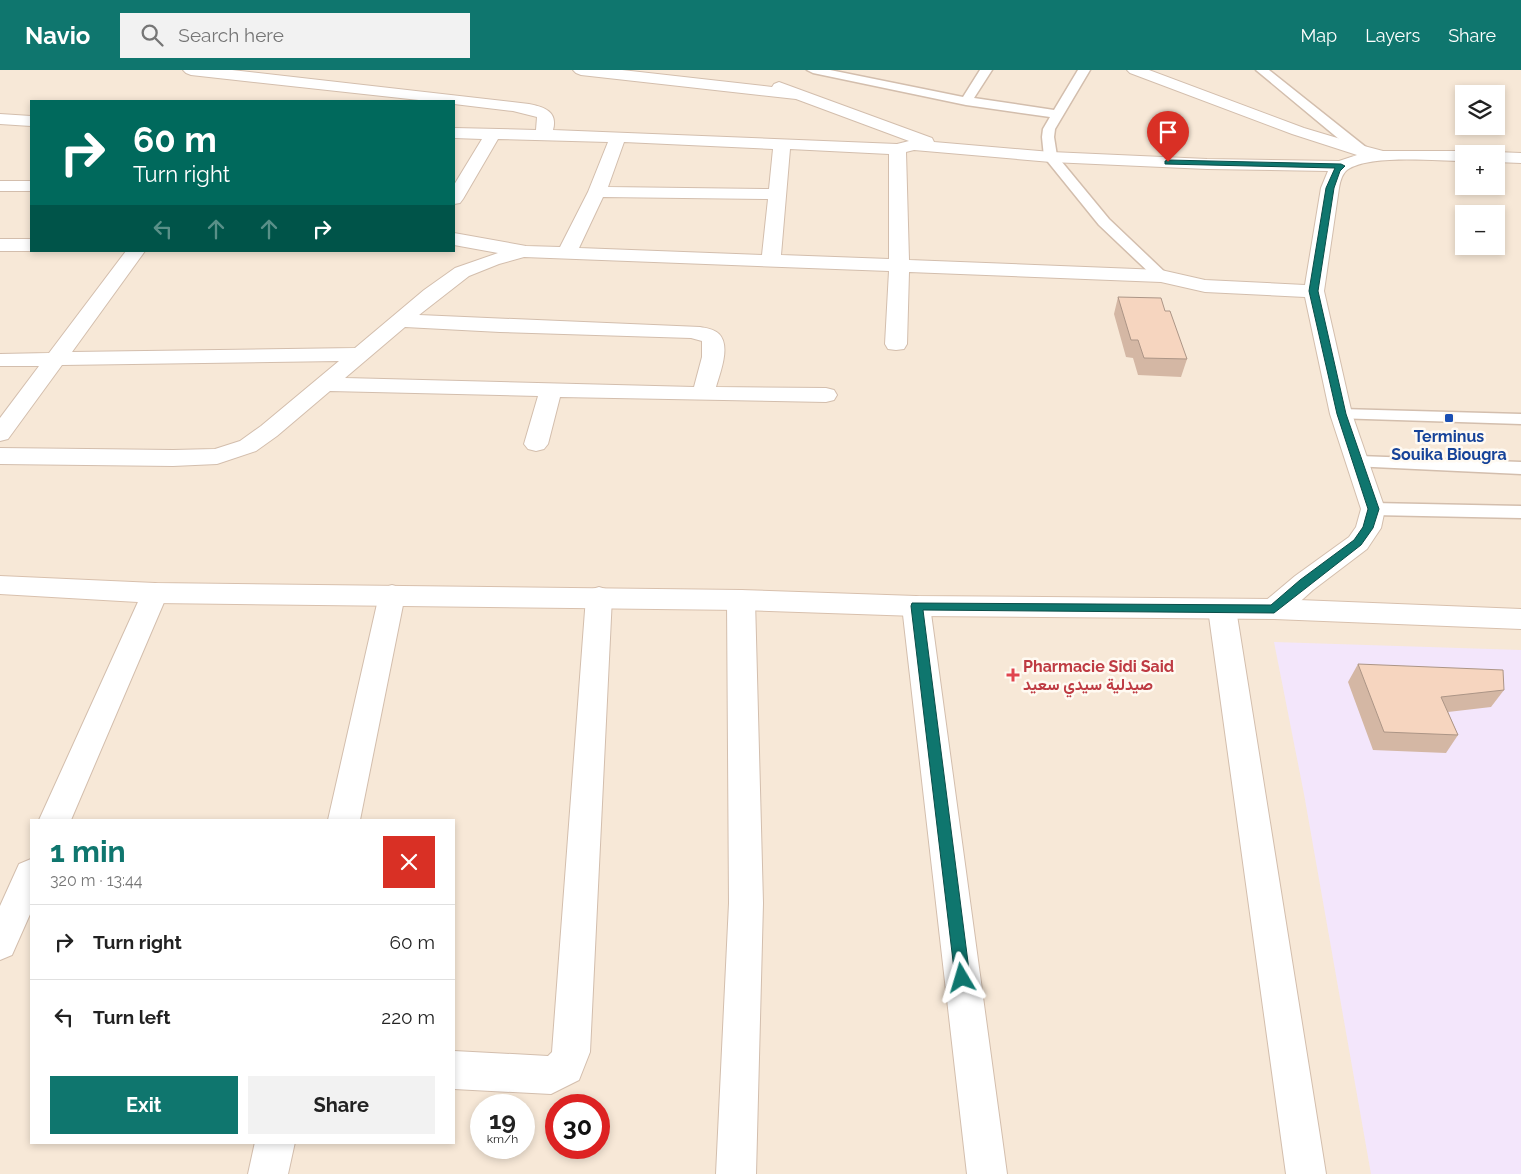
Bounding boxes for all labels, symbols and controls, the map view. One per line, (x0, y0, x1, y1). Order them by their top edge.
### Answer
search box (120, 13, 470, 58)
text: Navio (25, 21, 90, 50)
icon: search (138, 21, 166, 49)
text: Search here (178, 24, 284, 46)
text: Map (1301, 25, 1337, 46)
text: Layers (1365, 25, 1420, 46)
text: Share (1448, 25, 1496, 46)
map controls (1455, 85, 1505, 255)
button: layers (1455, 85, 1505, 135)
pin (1147, 111, 1189, 162)
icon: arrive (1154, 118, 1182, 146)
text: 60 m (133, 119, 217, 160)
icon: right (50, 120, 115, 185)
button: + (1455, 145, 1505, 195)
text: Turn right (133, 161, 230, 187)
button: − (1455, 205, 1505, 255)
icon: left (149, 215, 177, 243)
icon: ahead (202, 215, 230, 243)
icon: ahead (255, 215, 283, 243)
icon: right (308, 215, 336, 243)
marker: Terminus Souika Biougra (1443, 412, 1455, 424)
place label: Terminus Souika Biougra (1391, 427, 1507, 464)
place label: Pharmacie Sidi Said صيدلية سيدي سعيد (1023, 657, 1174, 698)
marker: Pharmacie Sidi Said صيدلية سيدي سعيد (1007, 669, 1019, 681)
text: 1 min (50, 834, 126, 869)
button: close (383, 836, 435, 888)
text: 320 m · 13:44 (50, 871, 143, 890)
icon: right (50, 928, 78, 956)
text: Turn right (93, 931, 182, 953)
text: 60 m (390, 931, 435, 953)
position arrow (935, 951, 987, 1003)
icon: left (50, 1003, 78, 1031)
text: Turn left (93, 1006, 170, 1028)
text: 220 m (381, 1006, 435, 1028)
button: Exit (50, 1076, 238, 1134)
button: Share (248, 1076, 435, 1134)
speed limit sign: 30 (545, 1094, 610, 1159)
text: 19 (489, 1105, 516, 1135)
text: km/h (487, 1132, 518, 1146)

